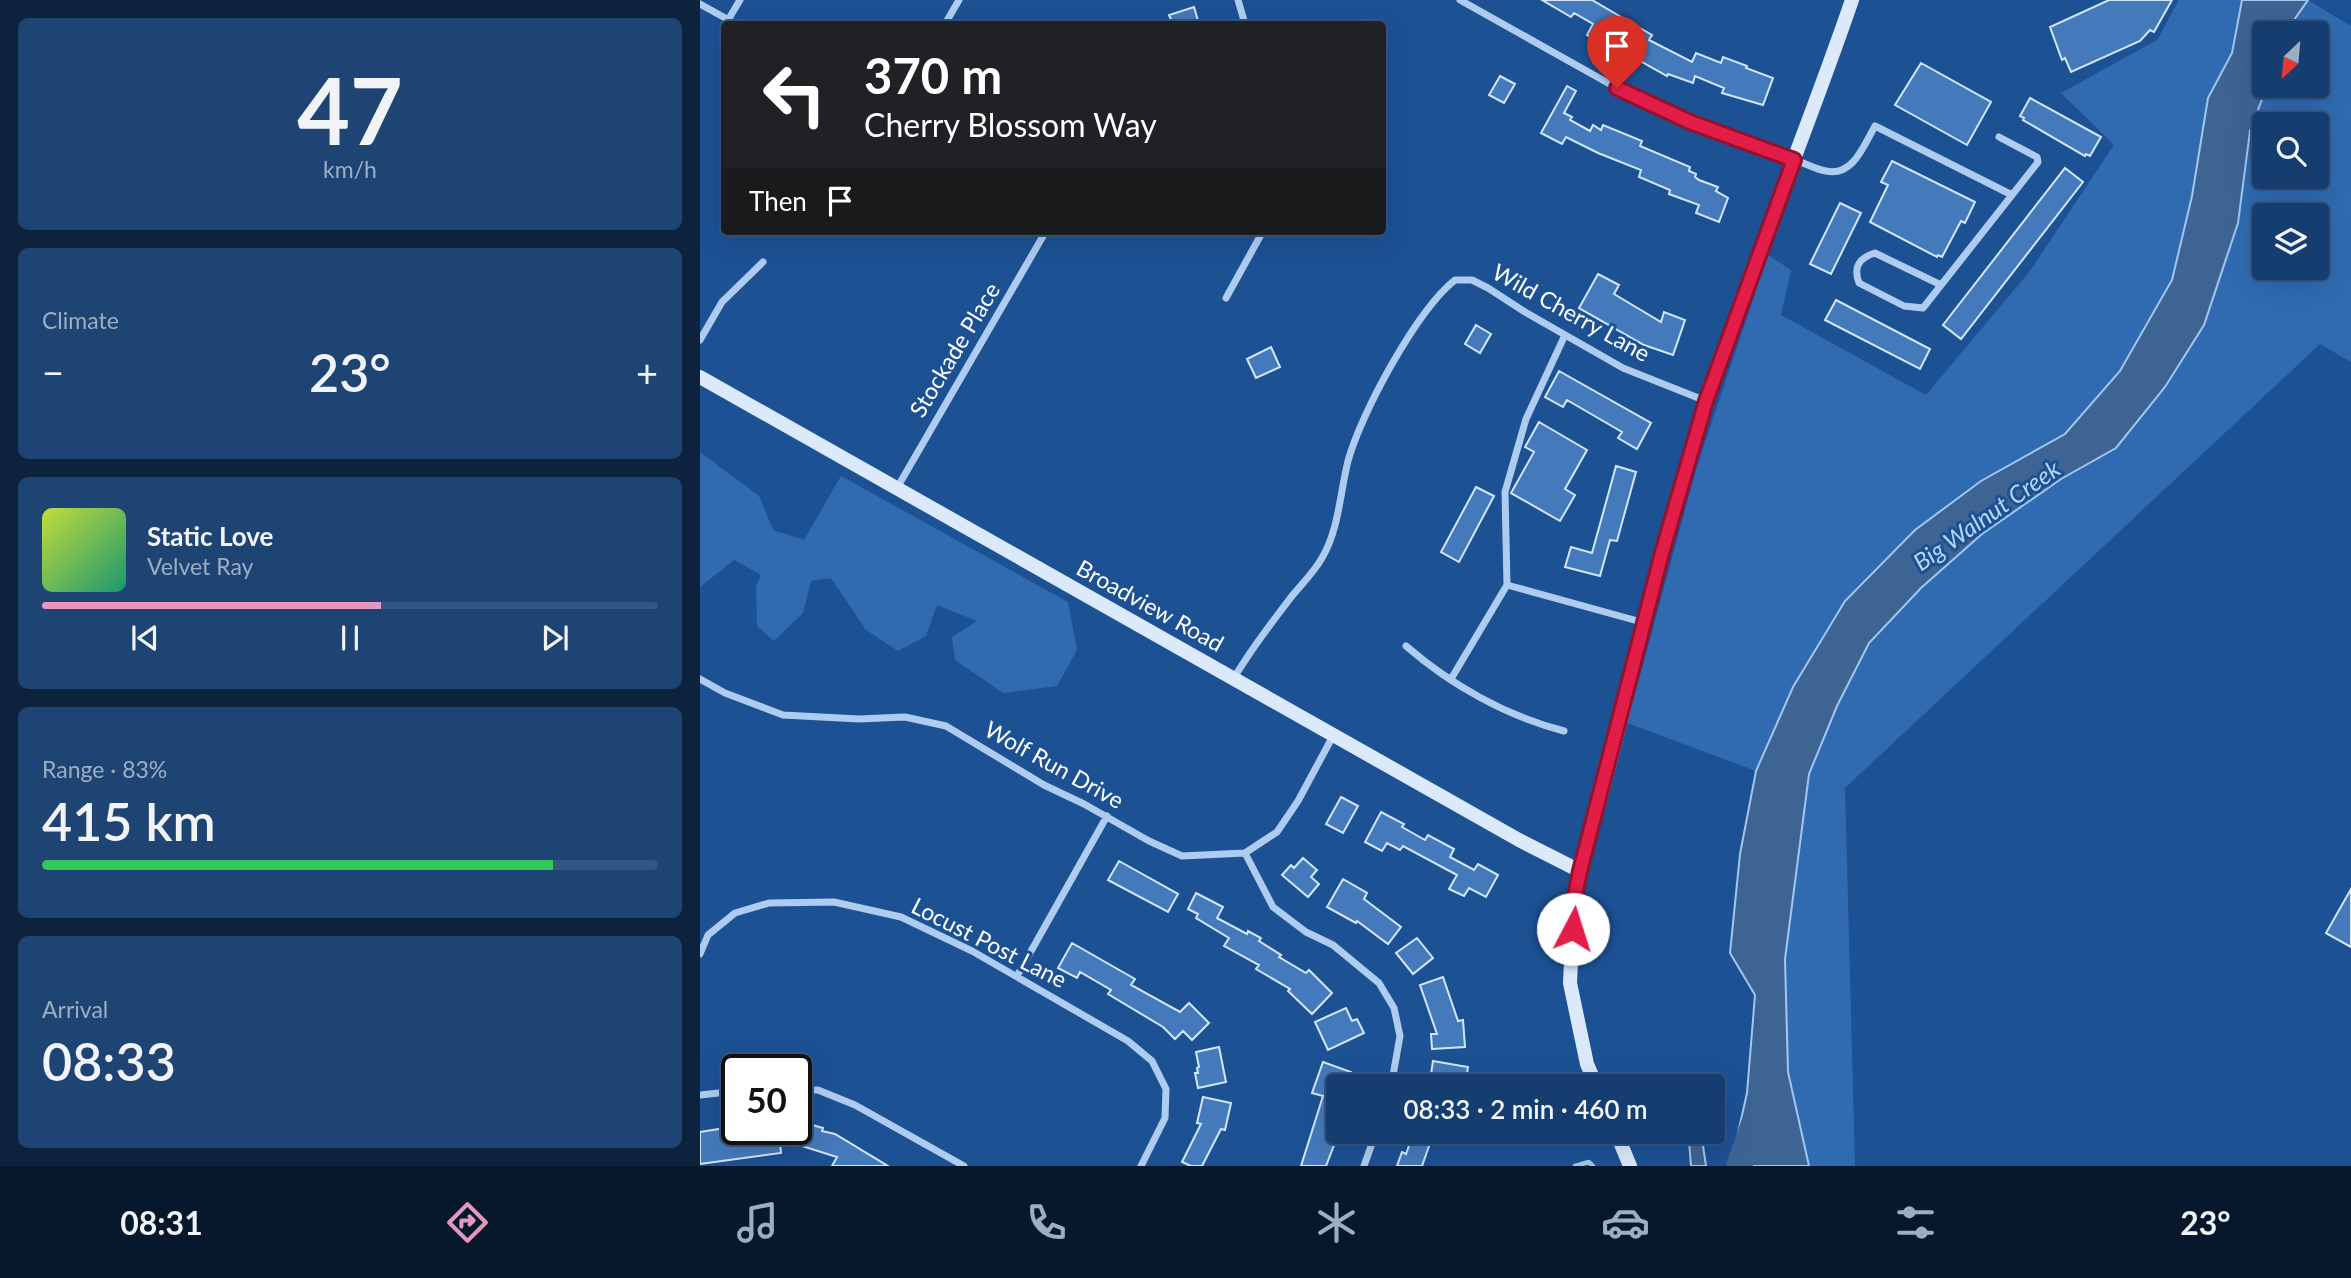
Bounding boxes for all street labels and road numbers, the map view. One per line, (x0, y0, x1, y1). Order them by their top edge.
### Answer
street label: Wild Cherry Lane (1488, 257, 1655, 367)
street label: Stockade Place (903, 277, 1005, 422)
street label: Broadview Road (1072, 553, 1229, 657)
street label: Wolf Run Drive (980, 714, 1129, 814)
street label: Locust Post Lane (907, 891, 1072, 993)

